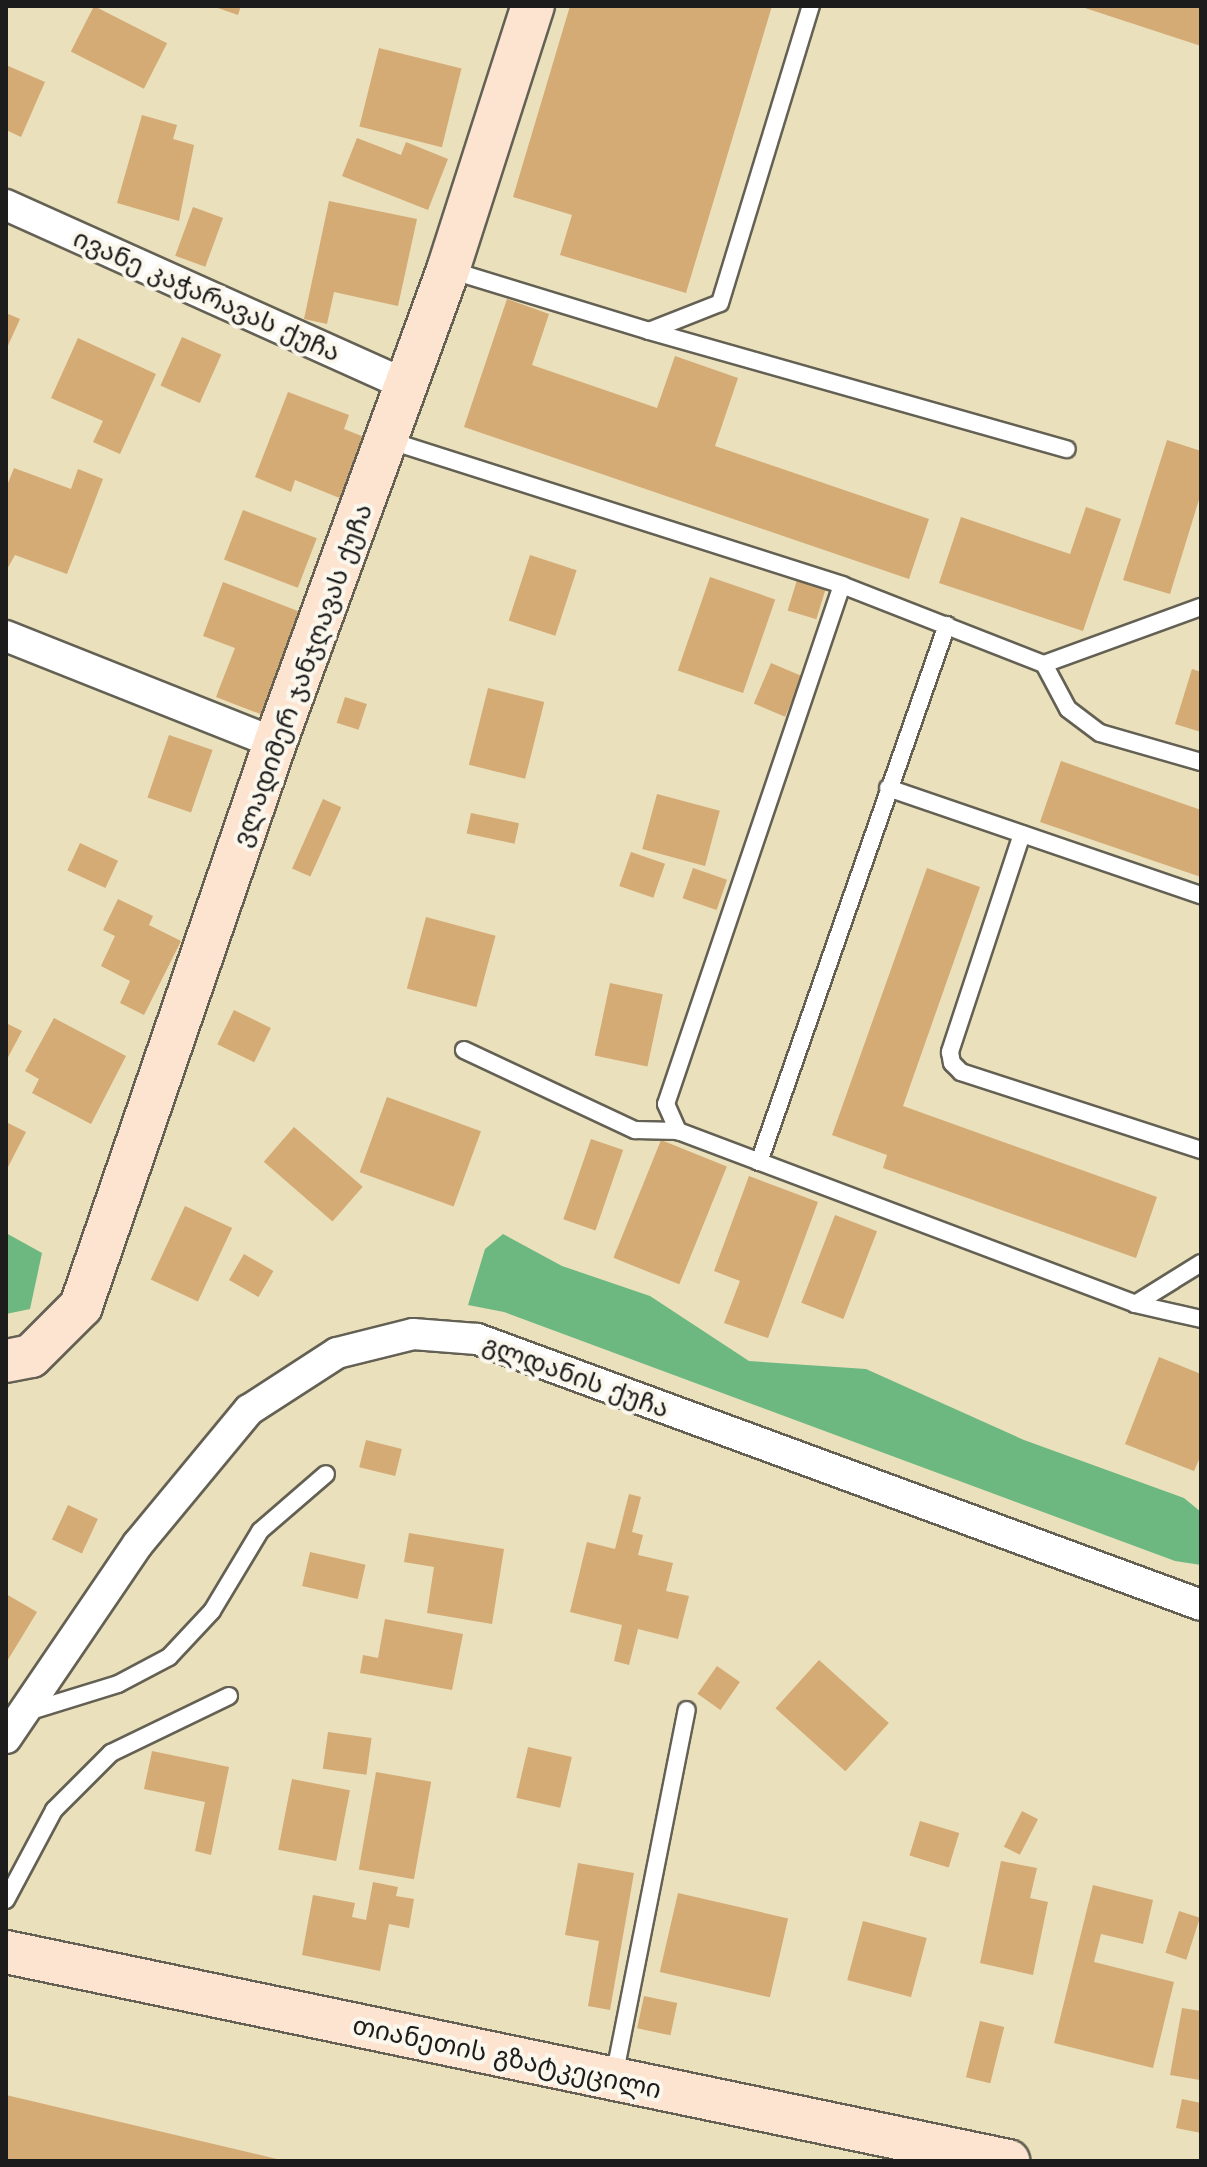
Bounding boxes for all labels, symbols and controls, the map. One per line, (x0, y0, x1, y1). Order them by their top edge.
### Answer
street label: ივანე კაჭარავას ქუჩა (69, 222, 345, 368)
street label: ვლადიმერ ჯანჯღავას ქუჩა (225, 499, 379, 851)
street label: გლდანის ქუჩა (479, 1328, 673, 1424)
street label: თიანეთის გზატკეცილი (350, 2009, 664, 2105)

